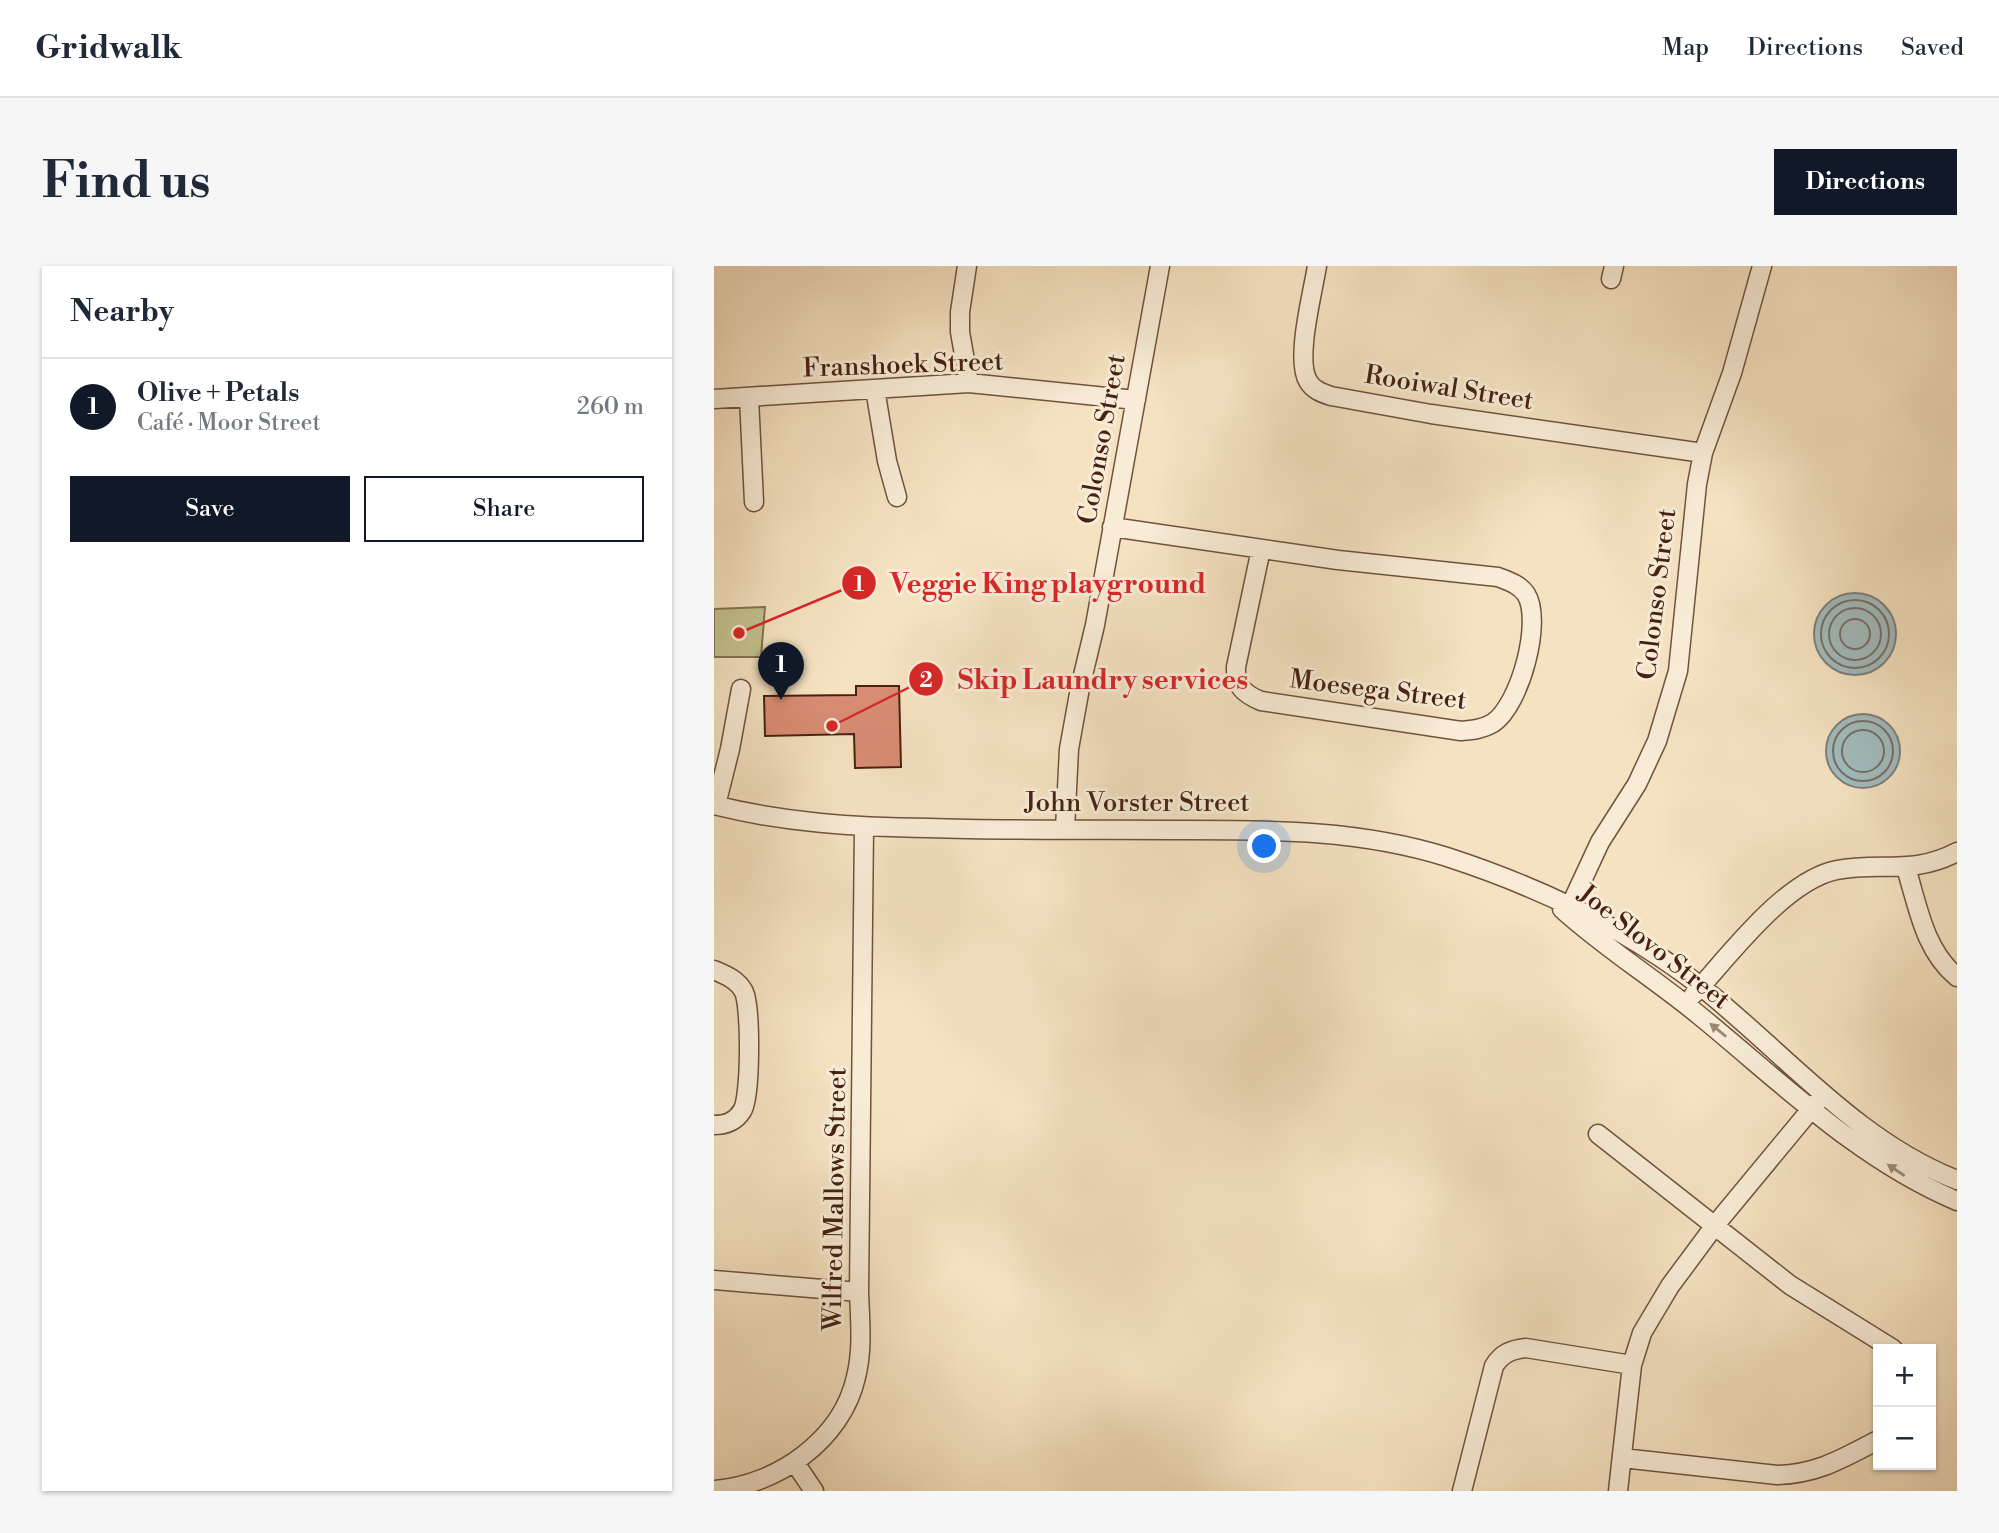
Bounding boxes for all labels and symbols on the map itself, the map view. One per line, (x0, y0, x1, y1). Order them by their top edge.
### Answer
street label: Franshoek Street (802, 346, 1004, 384)
street label: Colonso Street (1071, 351, 1133, 527)
street label: Rooiwal Street (1362, 359, 1536, 417)
street label: Colonso Street (1631, 507, 1683, 681)
callout: Veggie King playground (841, 559, 1220, 608)
text: Veggie King playground (889, 567, 1206, 602)
text: 1 (854, 572, 864, 598)
pin: 1 (758, 642, 804, 700)
callout: Skip Laundry services (908, 655, 1262, 704)
text: Skip Laundry services (958, 663, 1248, 698)
street label: Moesega Street (1288, 663, 1468, 717)
text: 2 (919, 668, 933, 694)
street label: John Vorster Street (1023, 787, 1250, 819)
your location (1247, 829, 1281, 863)
street label: Joe Slovo Street (1571, 877, 1736, 1016)
one-way arrow (1709, 1023, 1727, 1038)
street label: Wilfred Mallows Street (817, 1067, 853, 1332)
one-way arrow (1887, 1164, 1906, 1177)

